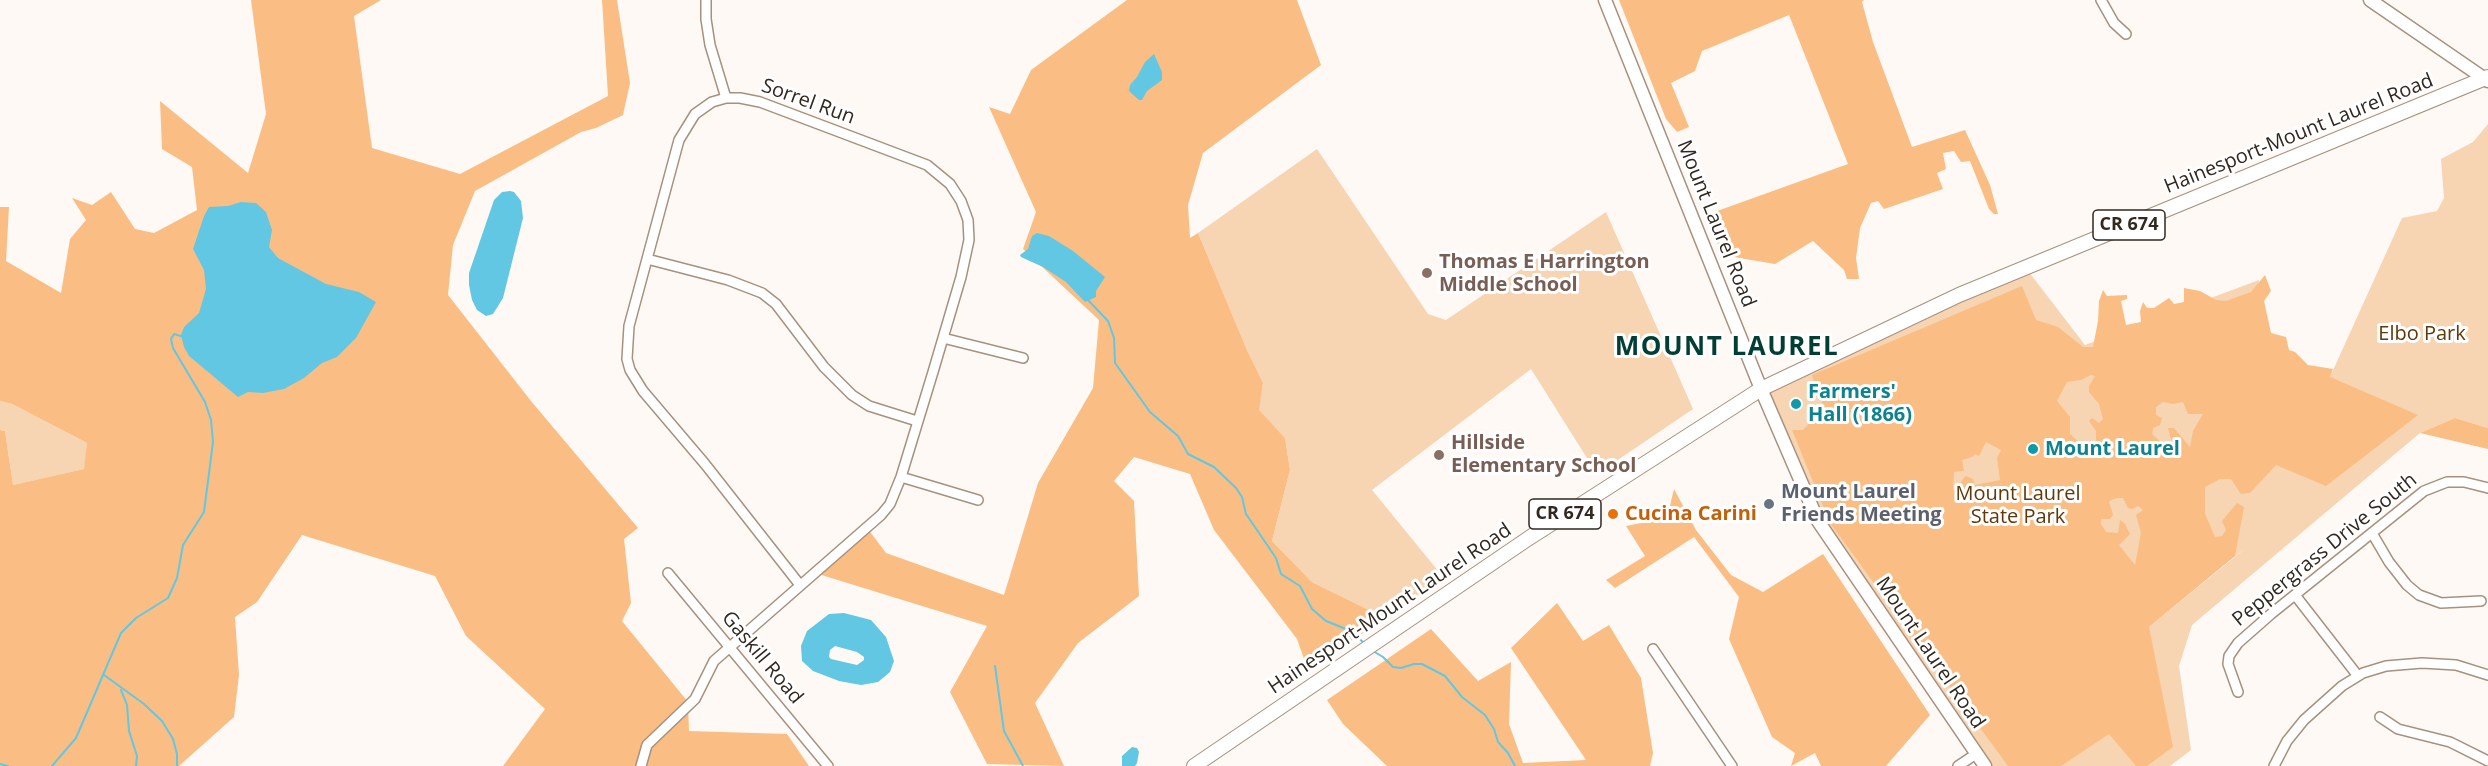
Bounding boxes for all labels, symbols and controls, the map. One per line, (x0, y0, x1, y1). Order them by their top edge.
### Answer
street label: Hainesport-Mount Laurel Road (2161, 69, 2437, 199)
street label: Sorrel Run (758, 74, 858, 130)
street label: Mount Laurel Road (1672, 137, 1760, 311)
road number: CR 674 (2093, 210, 2165, 240)
place label: Thomas E Harrington Middle School (1439, 250, 1650, 297)
marker: Thomas E Harrington Middle School (1420, 266, 1434, 280)
park label: Elbo Park (2378, 322, 2466, 346)
district label: MOUNT LAUREL (1615, 332, 1839, 364)
place label: Farmers' Hall (1866) (1808, 380, 1912, 427)
marker: Farmers' Hall (1866) (1789, 397, 1803, 411)
place label: Hillside Elementary School (1451, 431, 1636, 478)
place label: Mount Laurel (2045, 437, 2180, 461)
marker: Mount Laurel (2026, 442, 2040, 456)
marker: Hillside Elementary School (1432, 448, 1446, 462)
street label: Peppergrass Drive South (2228, 468, 2422, 632)
place label: Mount Laurel Friends Meeting (1781, 480, 1942, 527)
park label: Mount Laurel State Park (1955, 482, 2081, 529)
marker: Mount Laurel Friends Meeting (1762, 497, 1776, 511)
road number: CR 674 (1529, 499, 1601, 529)
place label: Cucina Carini (1625, 502, 1757, 526)
marker: Cucina Carini (1606, 507, 1620, 521)
street label: Hainesport-Mount Laurel Road (1264, 519, 1516, 699)
street label: Mount Laurel Road (1870, 572, 1990, 734)
street label: Gaskill Road (716, 607, 808, 709)

